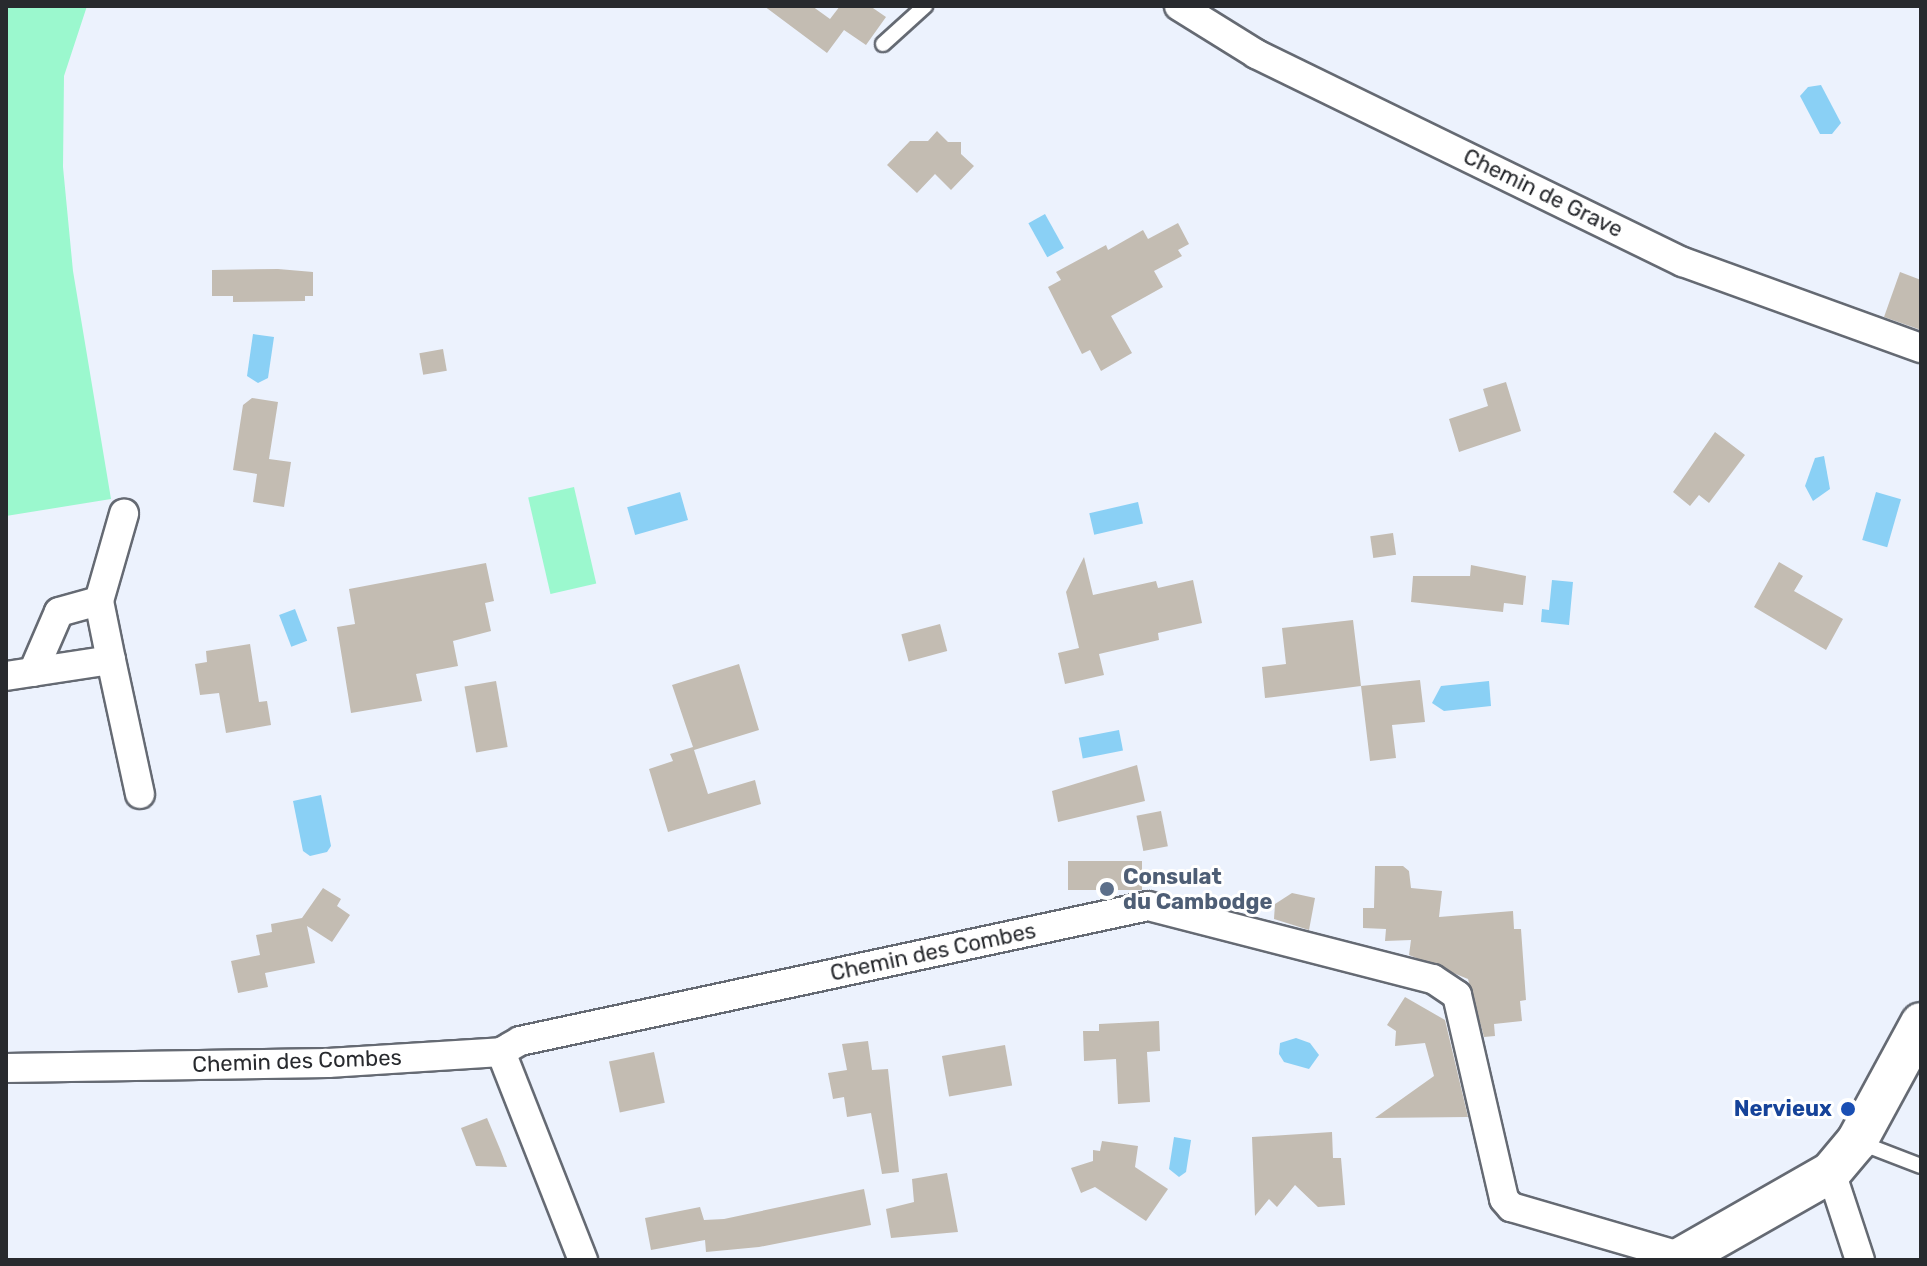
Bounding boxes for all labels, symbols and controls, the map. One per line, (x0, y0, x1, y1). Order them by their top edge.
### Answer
street label: Chemin de Grave (1459, 143, 1627, 243)
place label: Consulat du Cambodge (1123, 863, 1272, 914)
marker: Consulat du Cambodge (1098, 880, 1116, 898)
street label: Chemin des Combes (828, 917, 1038, 987)
street label: Chemin des Combes (192, 1044, 402, 1078)
place label: Nervieux (1734, 1096, 1832, 1122)
marker: Nervieux (1839, 1100, 1857, 1118)

